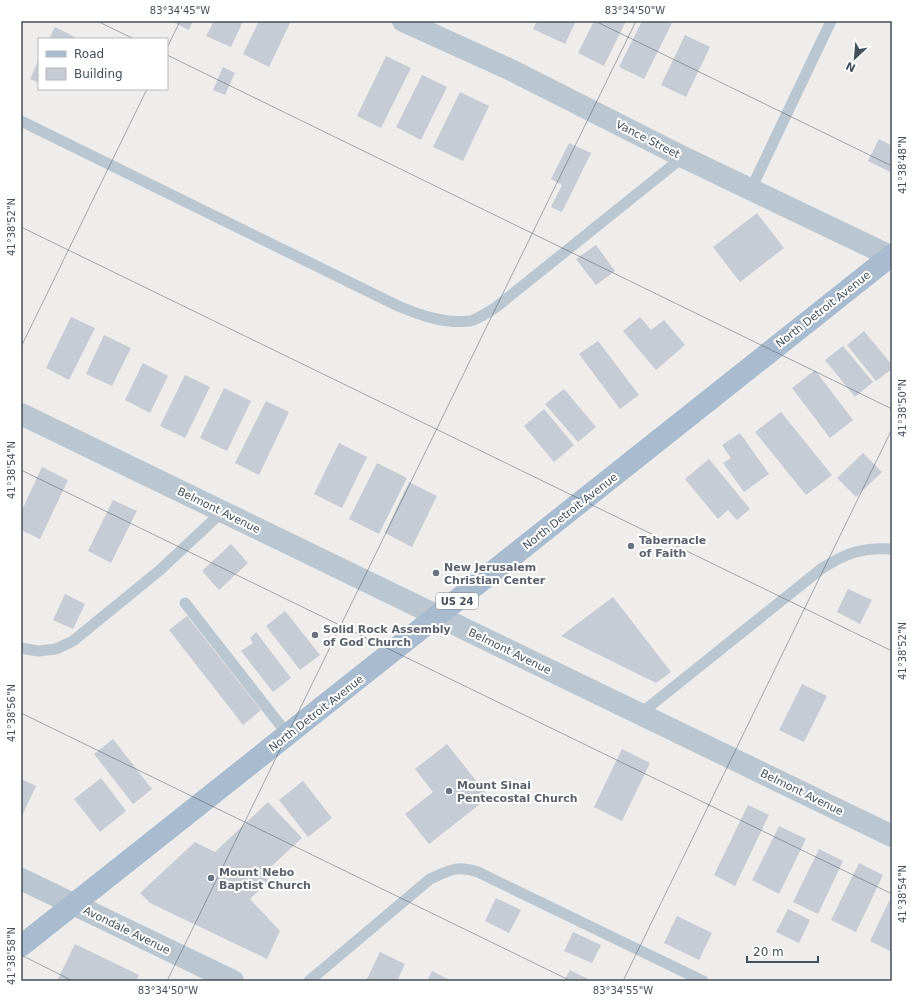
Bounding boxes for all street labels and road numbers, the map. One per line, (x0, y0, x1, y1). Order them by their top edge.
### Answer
street label: Vance Street (614, 118, 683, 161)
street label: North Detroit Avenue (773, 268, 873, 350)
street label: North Detroit Avenue (520, 470, 620, 552)
street label: Belmont Avenue (175, 485, 262, 536)
road number: US 24 (436, 593, 478, 609)
street label: Belmont Avenue (466, 626, 553, 677)
street label: North Detroit Avenue (266, 672, 366, 754)
street label: Belmont Avenue (758, 767, 845, 818)
street label: Avondale Avenue (81, 904, 173, 957)

